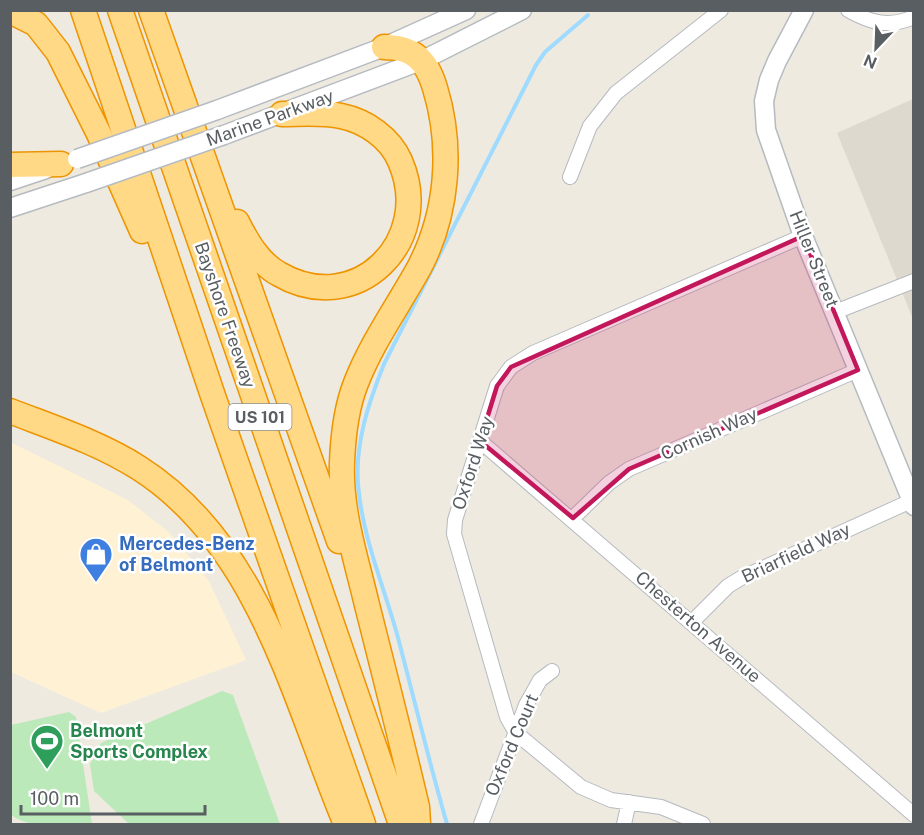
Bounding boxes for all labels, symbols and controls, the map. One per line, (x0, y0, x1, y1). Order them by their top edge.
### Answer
north arrow (846, 18, 906, 78)
text: N (861, 50, 880, 73)
street label: Marine Parkway (203, 85, 337, 150)
street label: Hiller Street (785, 207, 843, 310)
street label: Bayshore Freeway (191, 239, 260, 391)
street label: Cornish Way (657, 403, 761, 464)
road number: US 101 (228, 404, 292, 430)
street label: Oxford Way (447, 413, 498, 512)
street label: Briarfield Way (738, 518, 854, 587)
place label: Mercedes-Benz of Belmont (119, 533, 254, 575)
shop icon: Mercedes-Benz of Belmont (78, 536, 114, 583)
street label: Chesterton Avenue (631, 567, 765, 687)
street label: Oxford Court (481, 690, 543, 799)
place label: Belmont Sports Complex (70, 720, 208, 762)
sports icon: Belmont Sports Complex (29, 723, 65, 770)
scale bar (21, 778, 206, 816)
text: 100 m (30, 788, 79, 809)

